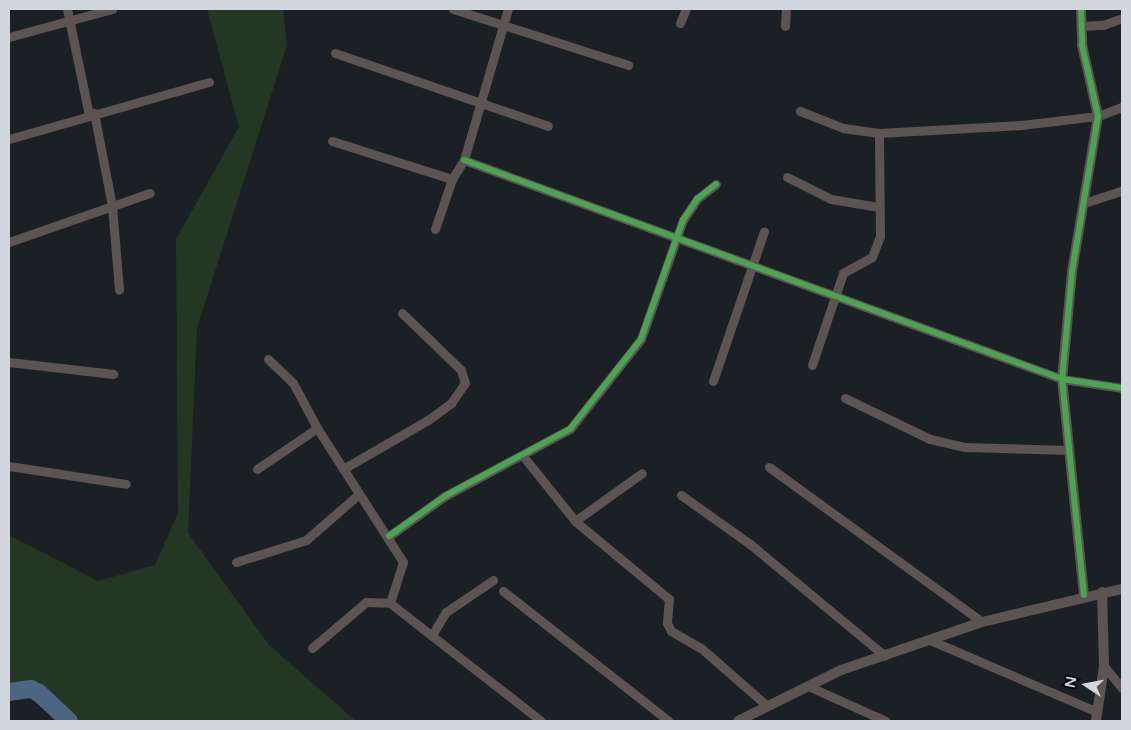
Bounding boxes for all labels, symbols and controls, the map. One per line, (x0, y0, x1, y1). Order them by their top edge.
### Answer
north arrow (1061, 660, 1111, 710)
text: N (1061, 675, 1080, 689)

